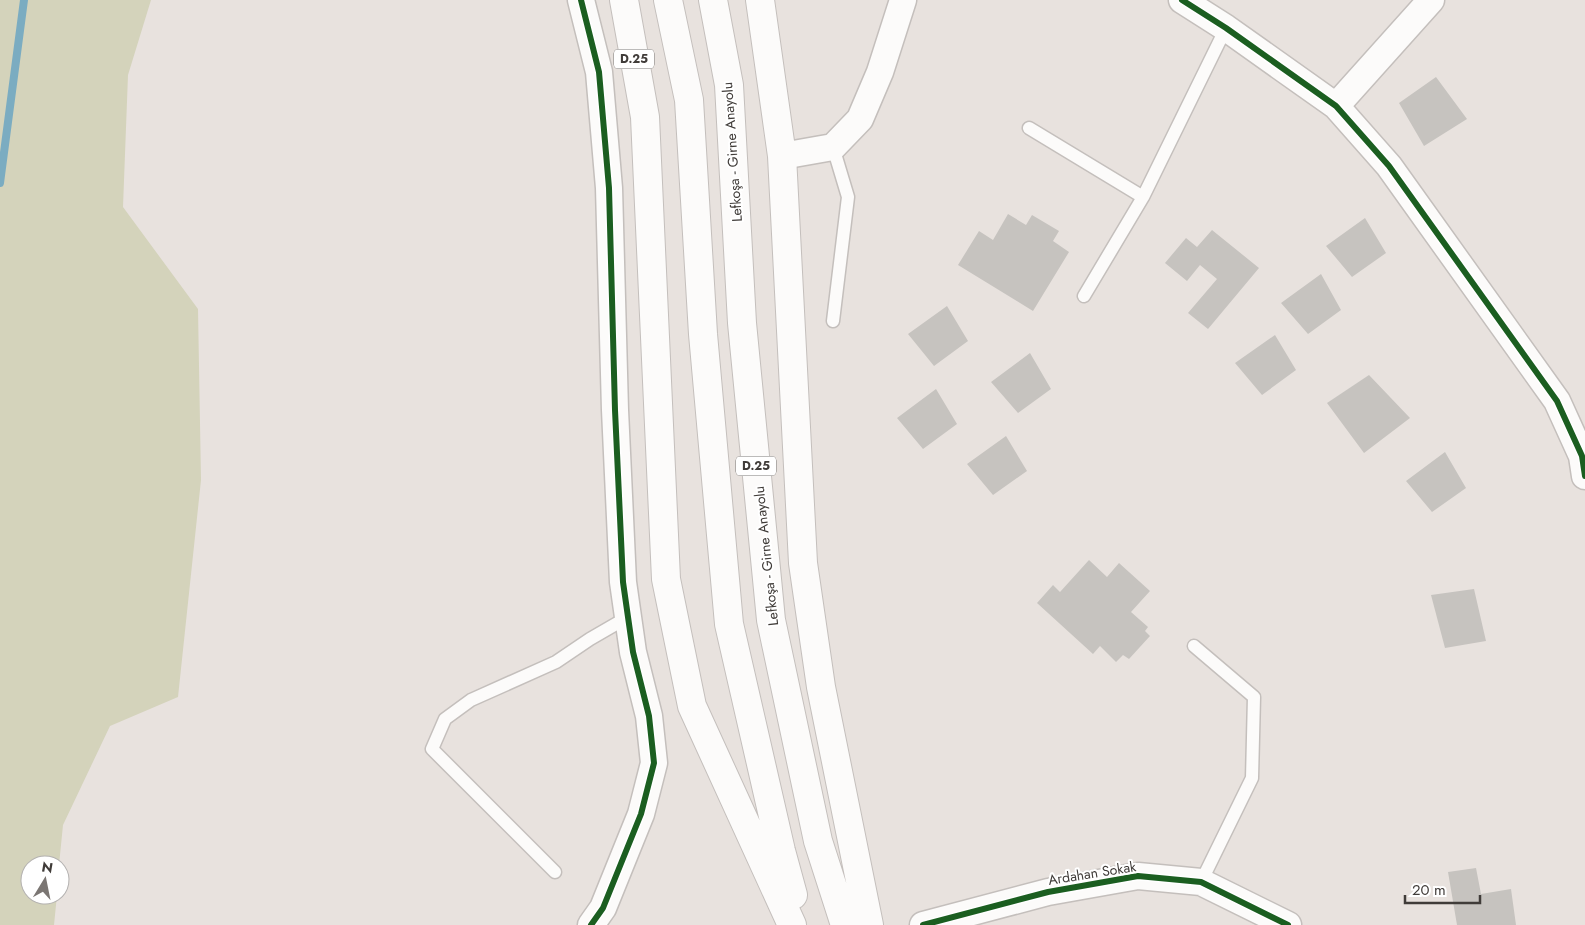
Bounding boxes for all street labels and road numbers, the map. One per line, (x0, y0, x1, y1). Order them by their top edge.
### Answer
road number: D.25 (614, 50, 654, 68)
street label: Lefkoşa - Girne Anayolu (717, 81, 747, 223)
road number: D.25 (736, 456, 776, 476)
street label: Lefkoşa - Girne Anayolu (749, 485, 783, 627)
street label: Ardahan Sokak (1047, 856, 1138, 890)

